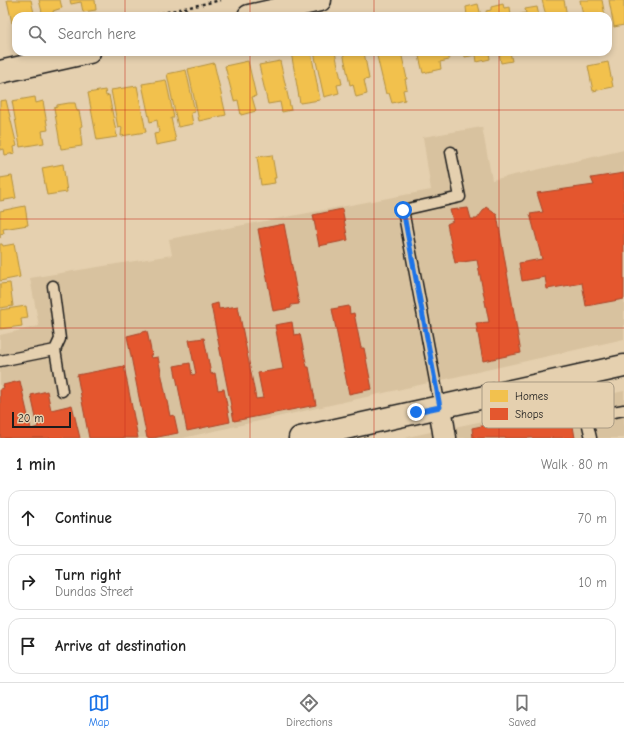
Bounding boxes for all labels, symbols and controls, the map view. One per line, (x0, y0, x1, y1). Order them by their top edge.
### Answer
search box (12, 12, 612, 56)
icon: search (26, 23, 48, 45)
text: Search here (58, 25, 136, 43)
route start (394, 201, 412, 219)
legend (482, 382, 614, 428)
text: Homes (515, 390, 548, 403)
route end (407, 403, 425, 421)
text: Shops (515, 408, 544, 421)
scale bar (12, 410, 71, 429)
text: 20 m (18, 412, 43, 425)
text: 1 min (16, 455, 56, 474)
text: Walk · 80 m (541, 457, 608, 472)
icon: ahead (17, 507, 39, 529)
text: Continue (55, 509, 112, 527)
text: 70 m (578, 511, 607, 526)
text: Turn right (55, 566, 121, 584)
icon: right (17, 571, 39, 593)
text: 10 m (579, 575, 607, 590)
text: Dundas Street (55, 584, 133, 599)
icon: arrive (17, 635, 39, 657)
text: Arrive at destination (55, 637, 186, 655)
tab: Map (88, 692, 110, 729)
tab: Directions (286, 692, 333, 729)
tab: Saved (509, 692, 536, 729)

